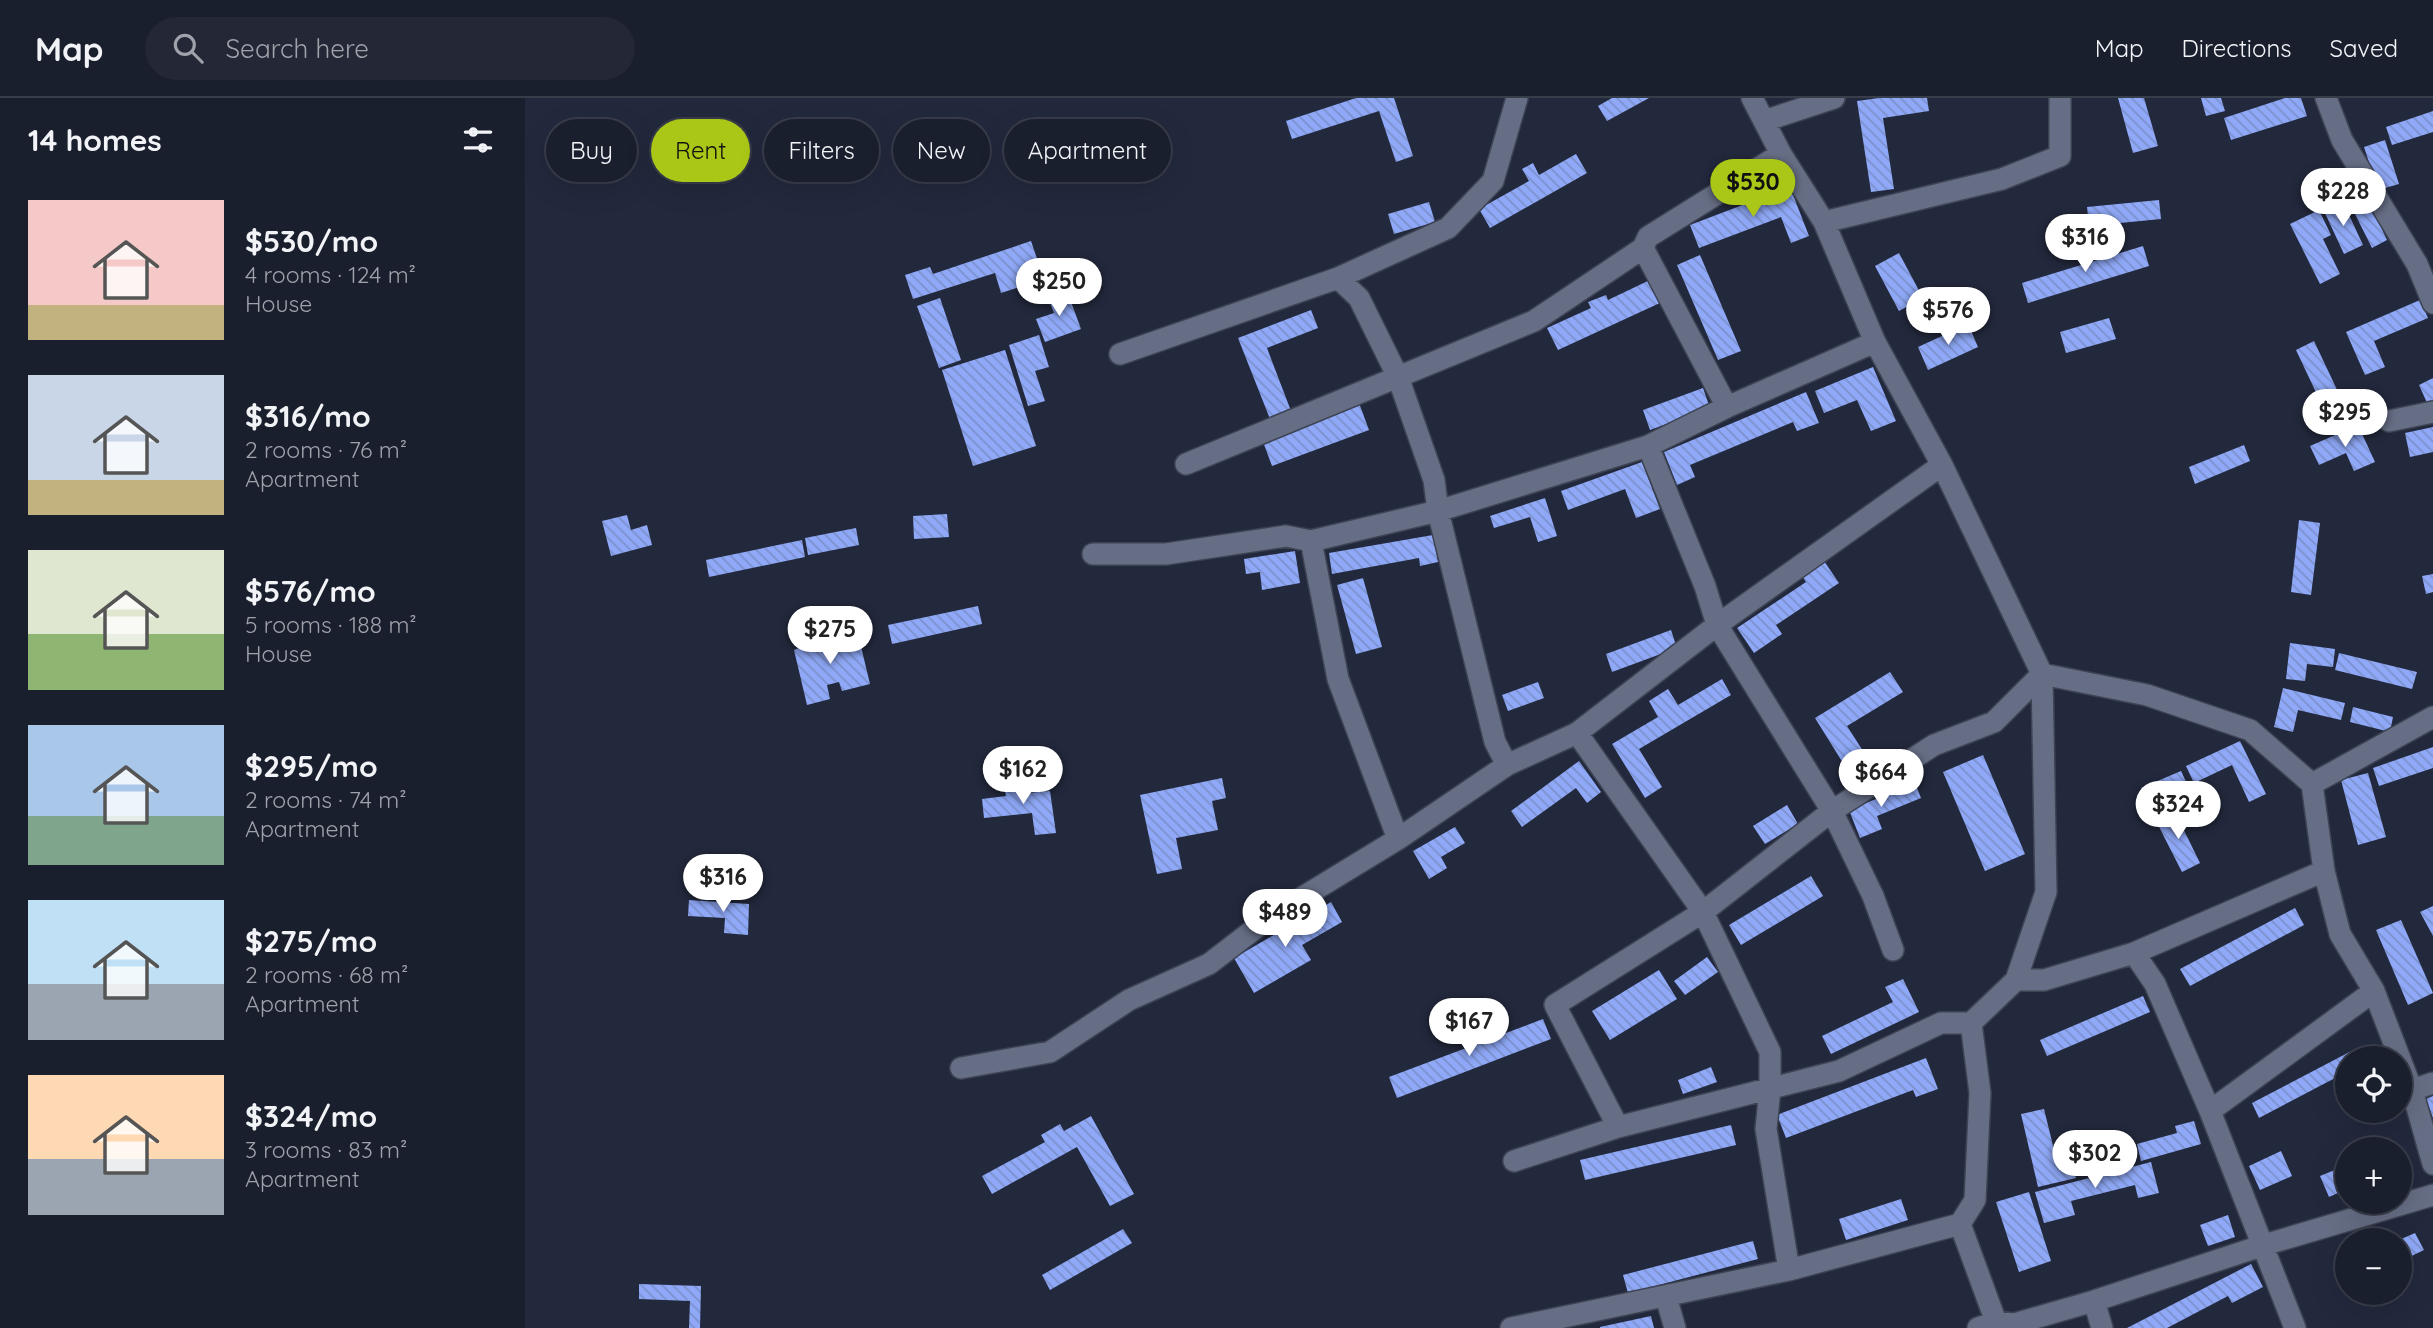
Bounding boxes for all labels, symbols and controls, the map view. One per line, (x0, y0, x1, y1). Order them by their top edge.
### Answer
search box (145, 17, 635, 80)
text: Map (35, 28, 103, 69)
icon: search (169, 29, 207, 67)
text: Search here (225, 32, 369, 65)
text: Map (2095, 33, 2144, 63)
text: Directions (2182, 33, 2292, 63)
text: Saved (2330, 33, 2398, 63)
chip: Buy (546, 119, 637, 182)
chip: Rent (651, 119, 750, 182)
chip: Filters (764, 119, 879, 182)
chip: New (893, 119, 990, 182)
chip: Apartment (1004, 119, 1171, 182)
text: 14 homes (28, 121, 162, 159)
icon: filters (459, 121, 497, 159)
pin: $530 (1712, 159, 1794, 219)
text: $530 (1726, 167, 1780, 196)
pin: $228 (2302, 169, 2384, 228)
text: $228 (2317, 176, 2369, 205)
pin: $316 (2044, 214, 2126, 274)
text: $530/mo (245, 222, 378, 260)
text: $316 (2061, 222, 2109, 251)
icon: home (84, 228, 168, 312)
pin: $250 (1018, 258, 1100, 318)
text: 4 rooms · 124 m² (245, 260, 416, 289)
text: $250 (1032, 266, 1086, 295)
pin: $576 (1907, 288, 1989, 347)
text: House (245, 289, 312, 318)
text: $576 (1922, 295, 1974, 324)
pin: $295 (2304, 390, 2386, 449)
text: $316/mo (245, 397, 371, 435)
text: $295 (2318, 397, 2372, 426)
icon: home (84, 403, 168, 487)
text: 2 rooms · 76 m² (245, 435, 407, 464)
text: Apartment (245, 464, 359, 493)
text: $576/mo (245, 572, 376, 610)
icon: home (84, 578, 168, 662)
pin: $275 (789, 606, 871, 666)
text: 5 rooms · 188 m² (245, 610, 417, 639)
text: $275 (804, 614, 856, 643)
text: House (245, 639, 312, 668)
pin: $162 (982, 746, 1064, 806)
text: $295/mo (245, 747, 378, 785)
pin: $664 (1840, 750, 1922, 809)
icon: home (84, 753, 168, 837)
text: $162 (999, 754, 1047, 783)
text: $664 (1855, 757, 1907, 786)
pin: $324 (2137, 782, 2219, 841)
text: 2 rooms · 74 m² (245, 785, 407, 814)
text: $324 (2152, 789, 2204, 818)
text: Apartment (245, 814, 359, 843)
pin: $316 (682, 854, 764, 914)
text: $316 (699, 862, 747, 891)
pin: $489 (1244, 890, 1326, 949)
text: $489 (1259, 897, 1311, 926)
text: $275/mo (245, 922, 377, 960)
icon: home (84, 928, 168, 1012)
text: 2 rooms · 68 m² (245, 960, 408, 989)
text: Apartment (245, 989, 359, 1018)
pin: $167 (1428, 998, 1510, 1058)
text: $167 (1445, 1006, 1493, 1035)
map controls (2335, 1046, 2412, 1305)
button: locate (2335, 1046, 2412, 1123)
text: $324/mo (245, 1097, 377, 1135)
icon: home (84, 1103, 168, 1187)
pin: $302 (2054, 1130, 2136, 1190)
text: 3 rooms · 83 m² (245, 1135, 407, 1164)
button: + (2335, 1137, 2412, 1214)
text: $302 (2068, 1138, 2122, 1167)
text: Apartment (245, 1164, 359, 1193)
button: − (2335, 1228, 2412, 1305)

